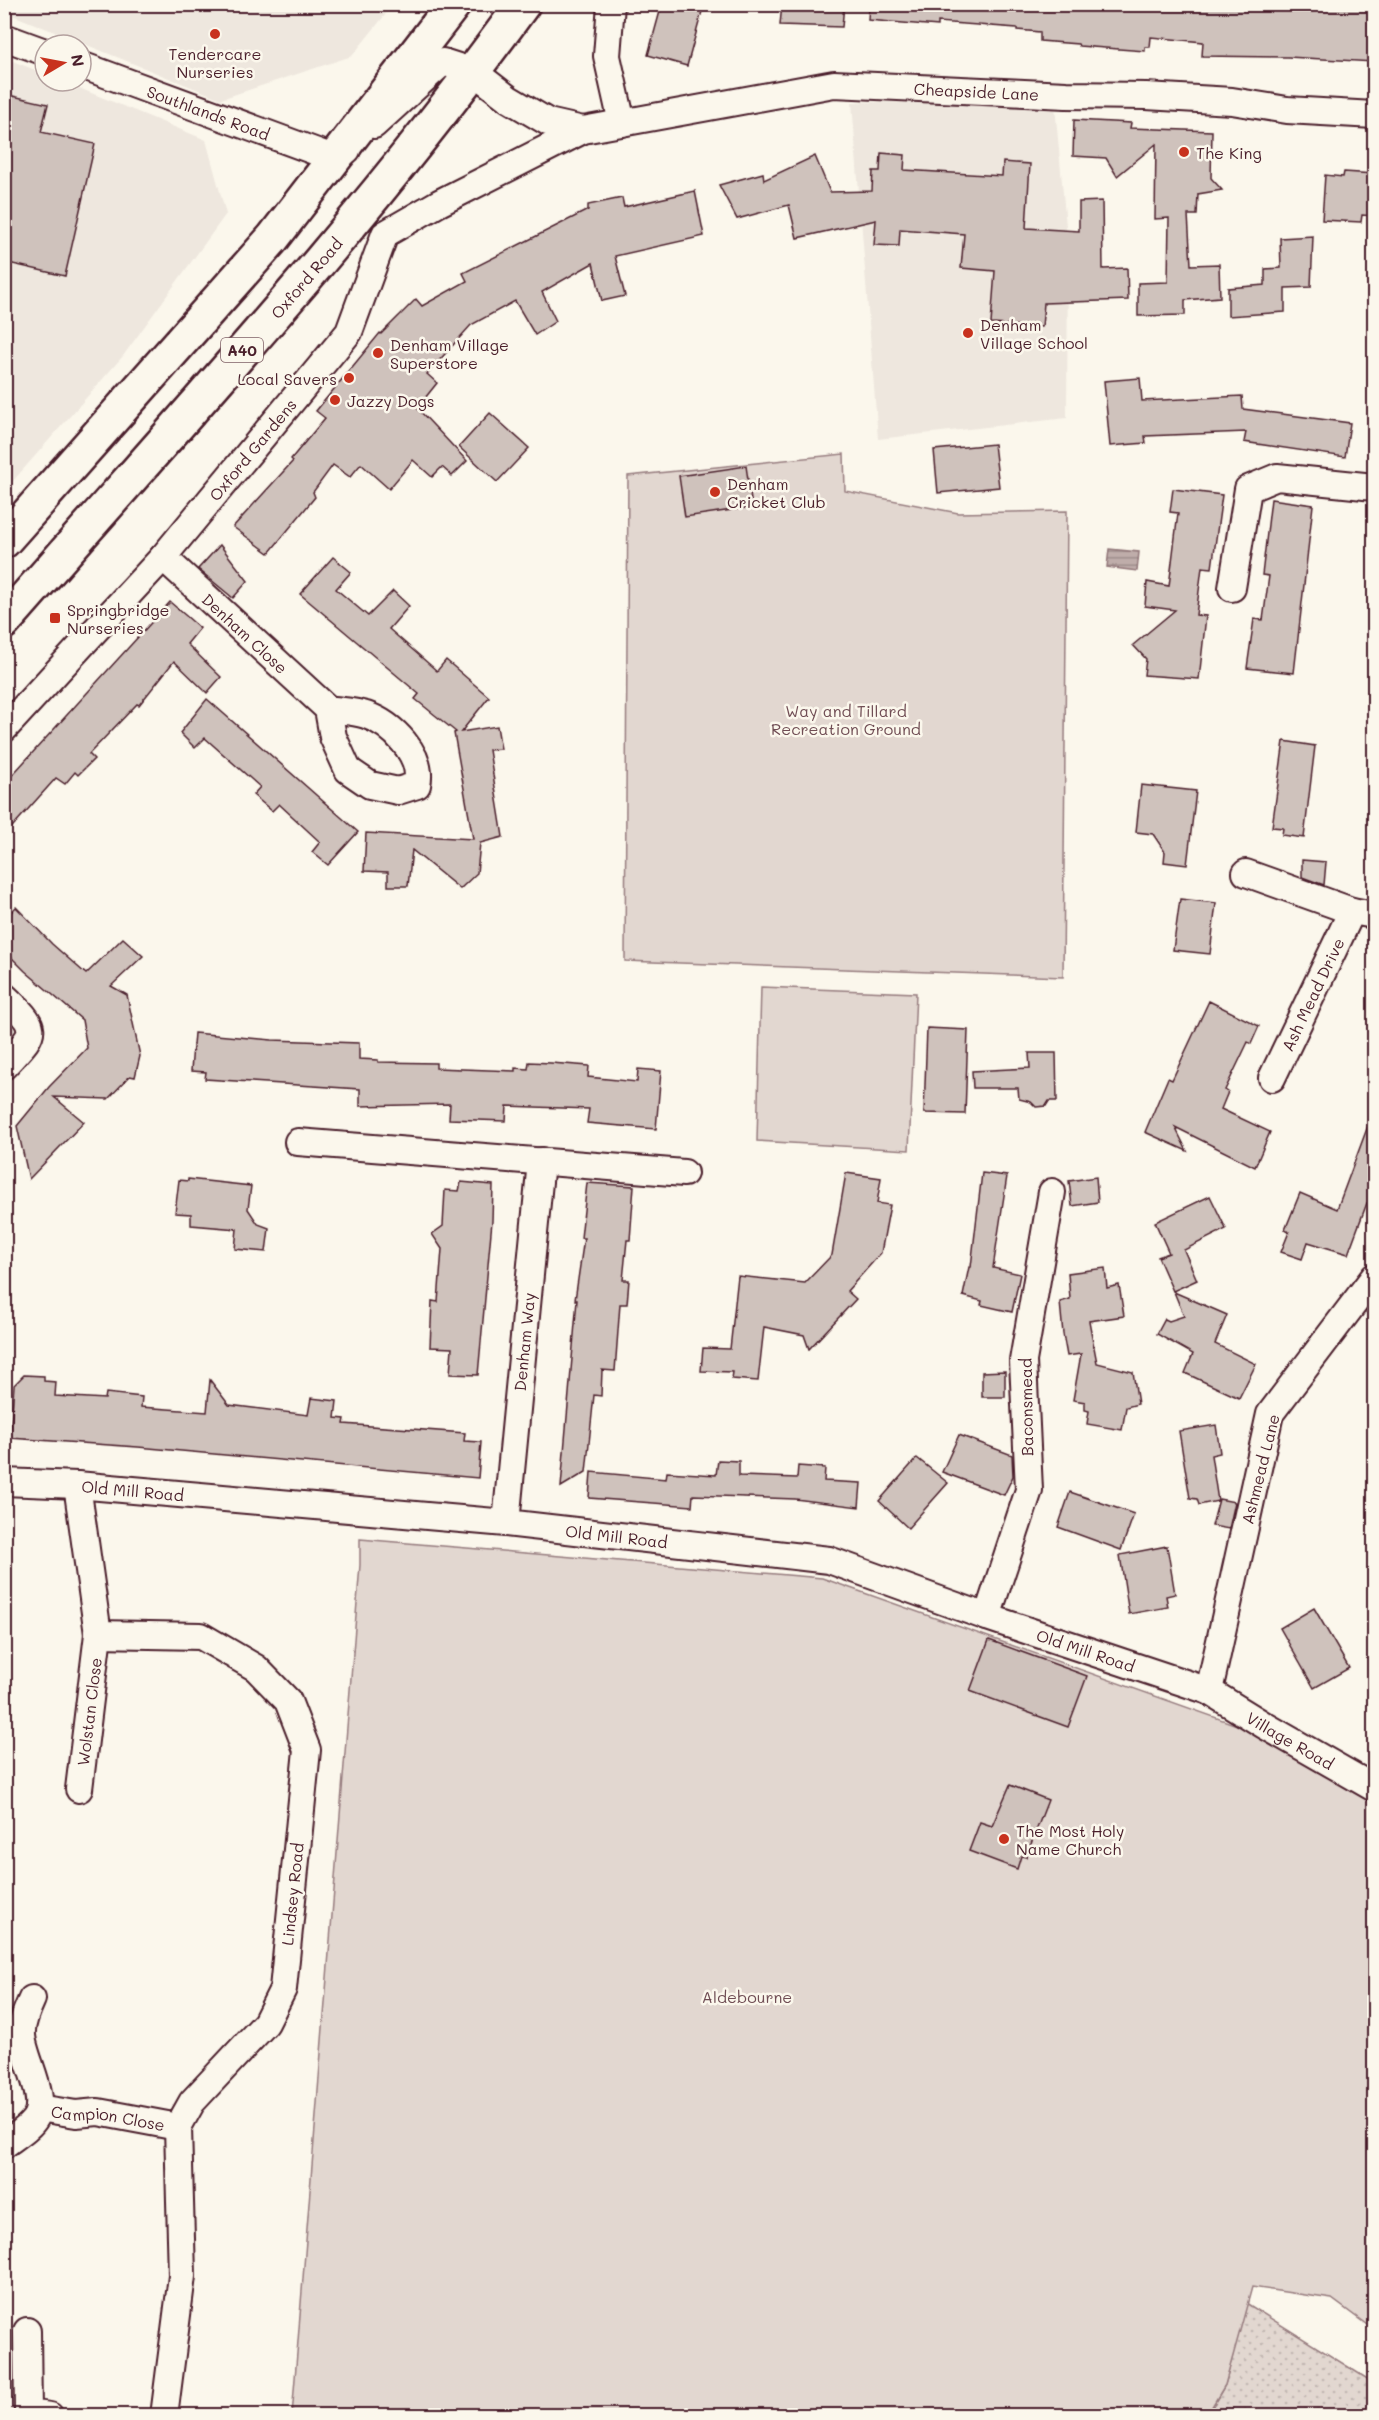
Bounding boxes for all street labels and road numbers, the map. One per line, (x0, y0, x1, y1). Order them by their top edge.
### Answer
street label: Cheapside Lane (913, 77, 1039, 104)
street label: Southlands Road (144, 80, 273, 144)
street label: Oxford Road (266, 233, 346, 322)
road number: A40 (221, 338, 263, 362)
street label: Oxford Gardens (204, 394, 300, 505)
street label: Denham Close (198, 588, 293, 678)
street label: Ash Mead Drive (1276, 934, 1348, 1054)
street label: Denham Way (508, 1292, 539, 1392)
street label: Baconsmead (1015, 1358, 1037, 1456)
street label: Ashmead Lane (1236, 1412, 1284, 1526)
street label: Old Mill Road (81, 1475, 185, 1505)
street label: Old Mill Road (564, 1519, 669, 1552)
street label: Old Mill Road (1034, 1624, 1138, 1676)
street label: Wolstan Close (71, 1656, 106, 1767)
street label: Village Road (1243, 1706, 1338, 1773)
street label: Lindsey Road (276, 1842, 308, 1946)
street label: Campion Close (50, 2100, 167, 2135)

